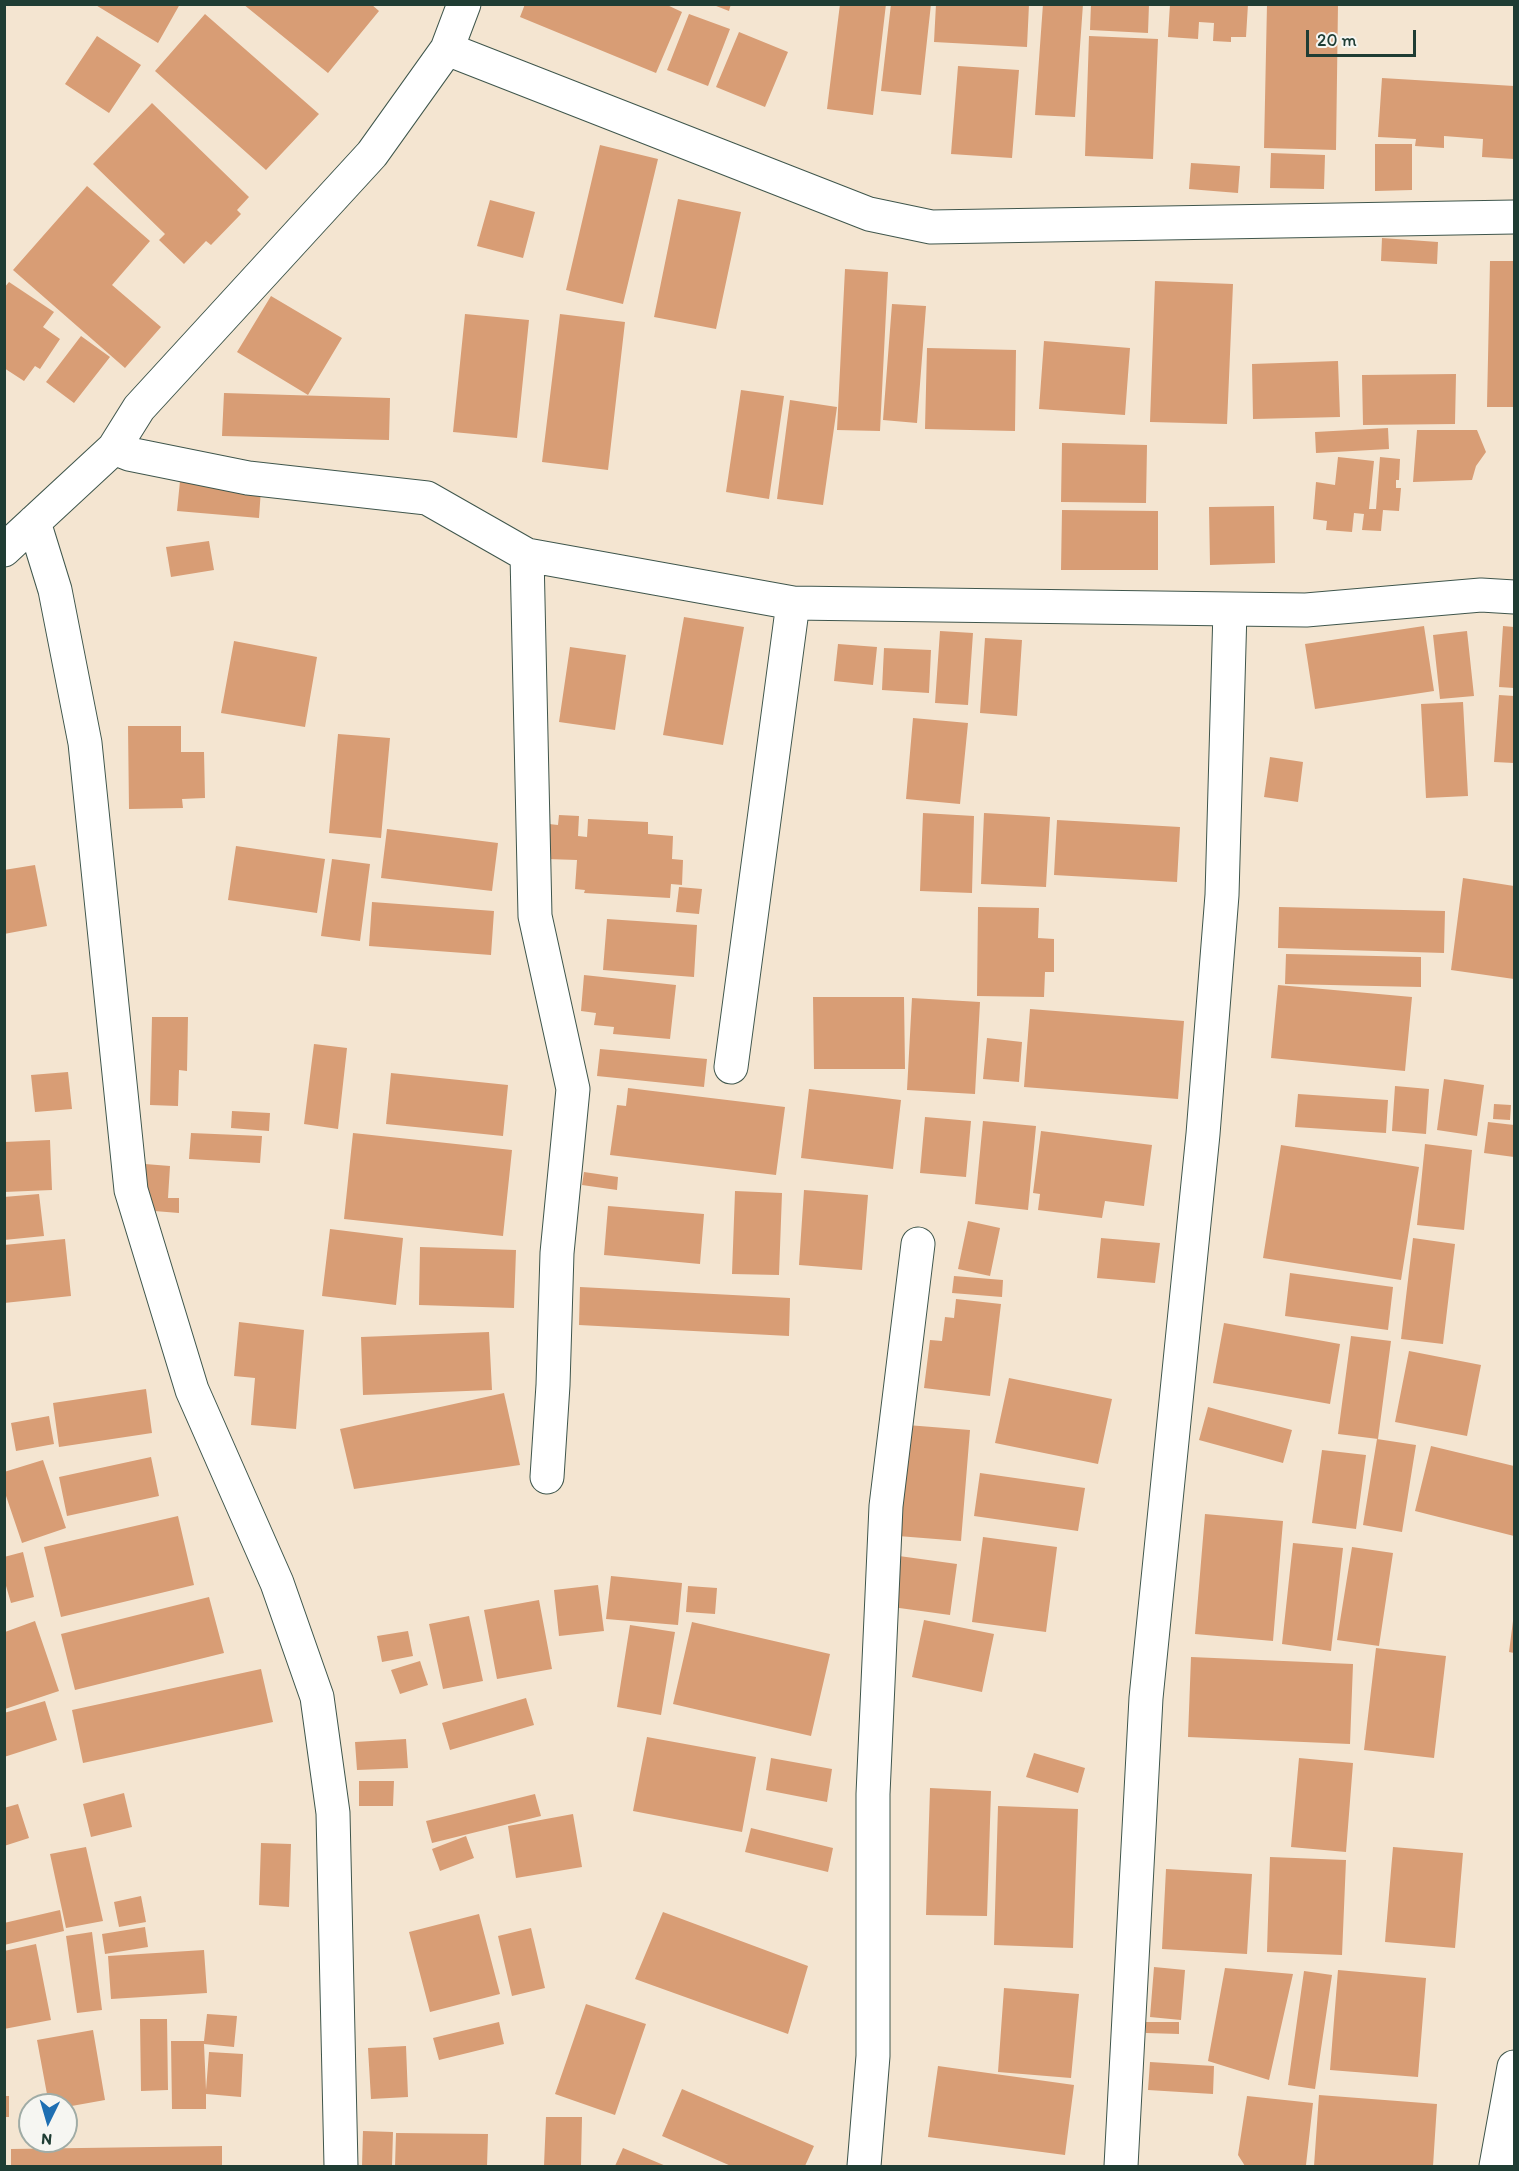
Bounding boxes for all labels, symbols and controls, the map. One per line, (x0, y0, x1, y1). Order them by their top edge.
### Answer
scale bar (1309, 18, 1418, 56)
text: 20 m (1317, 29, 1357, 51)
north arrow (18, 2093, 78, 2153)
text: N (40, 2130, 53, 2149)

